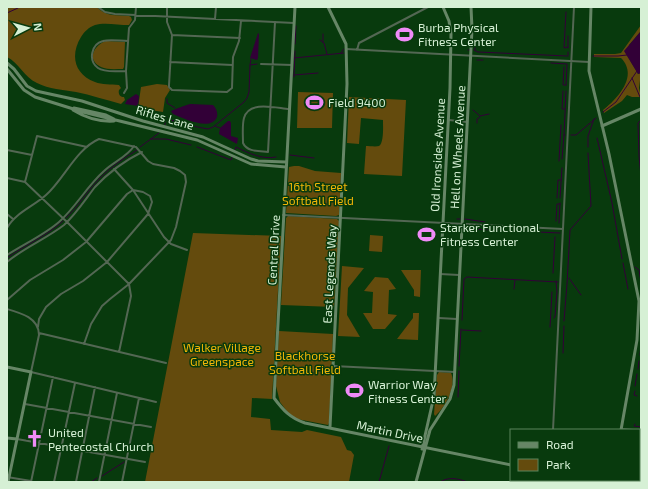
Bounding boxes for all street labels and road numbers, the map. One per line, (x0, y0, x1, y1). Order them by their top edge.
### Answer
street label: Hell on Wheels Avenue (447, 85, 467, 209)
street label: Old Ironsides Avenue (427, 98, 447, 212)
street label: Rifles Lane (134, 102, 196, 132)
street label: Central Drive (264, 214, 282, 286)
street label: East Legends Way (319, 224, 339, 324)
street label: Martin Drive (355, 417, 425, 445)

